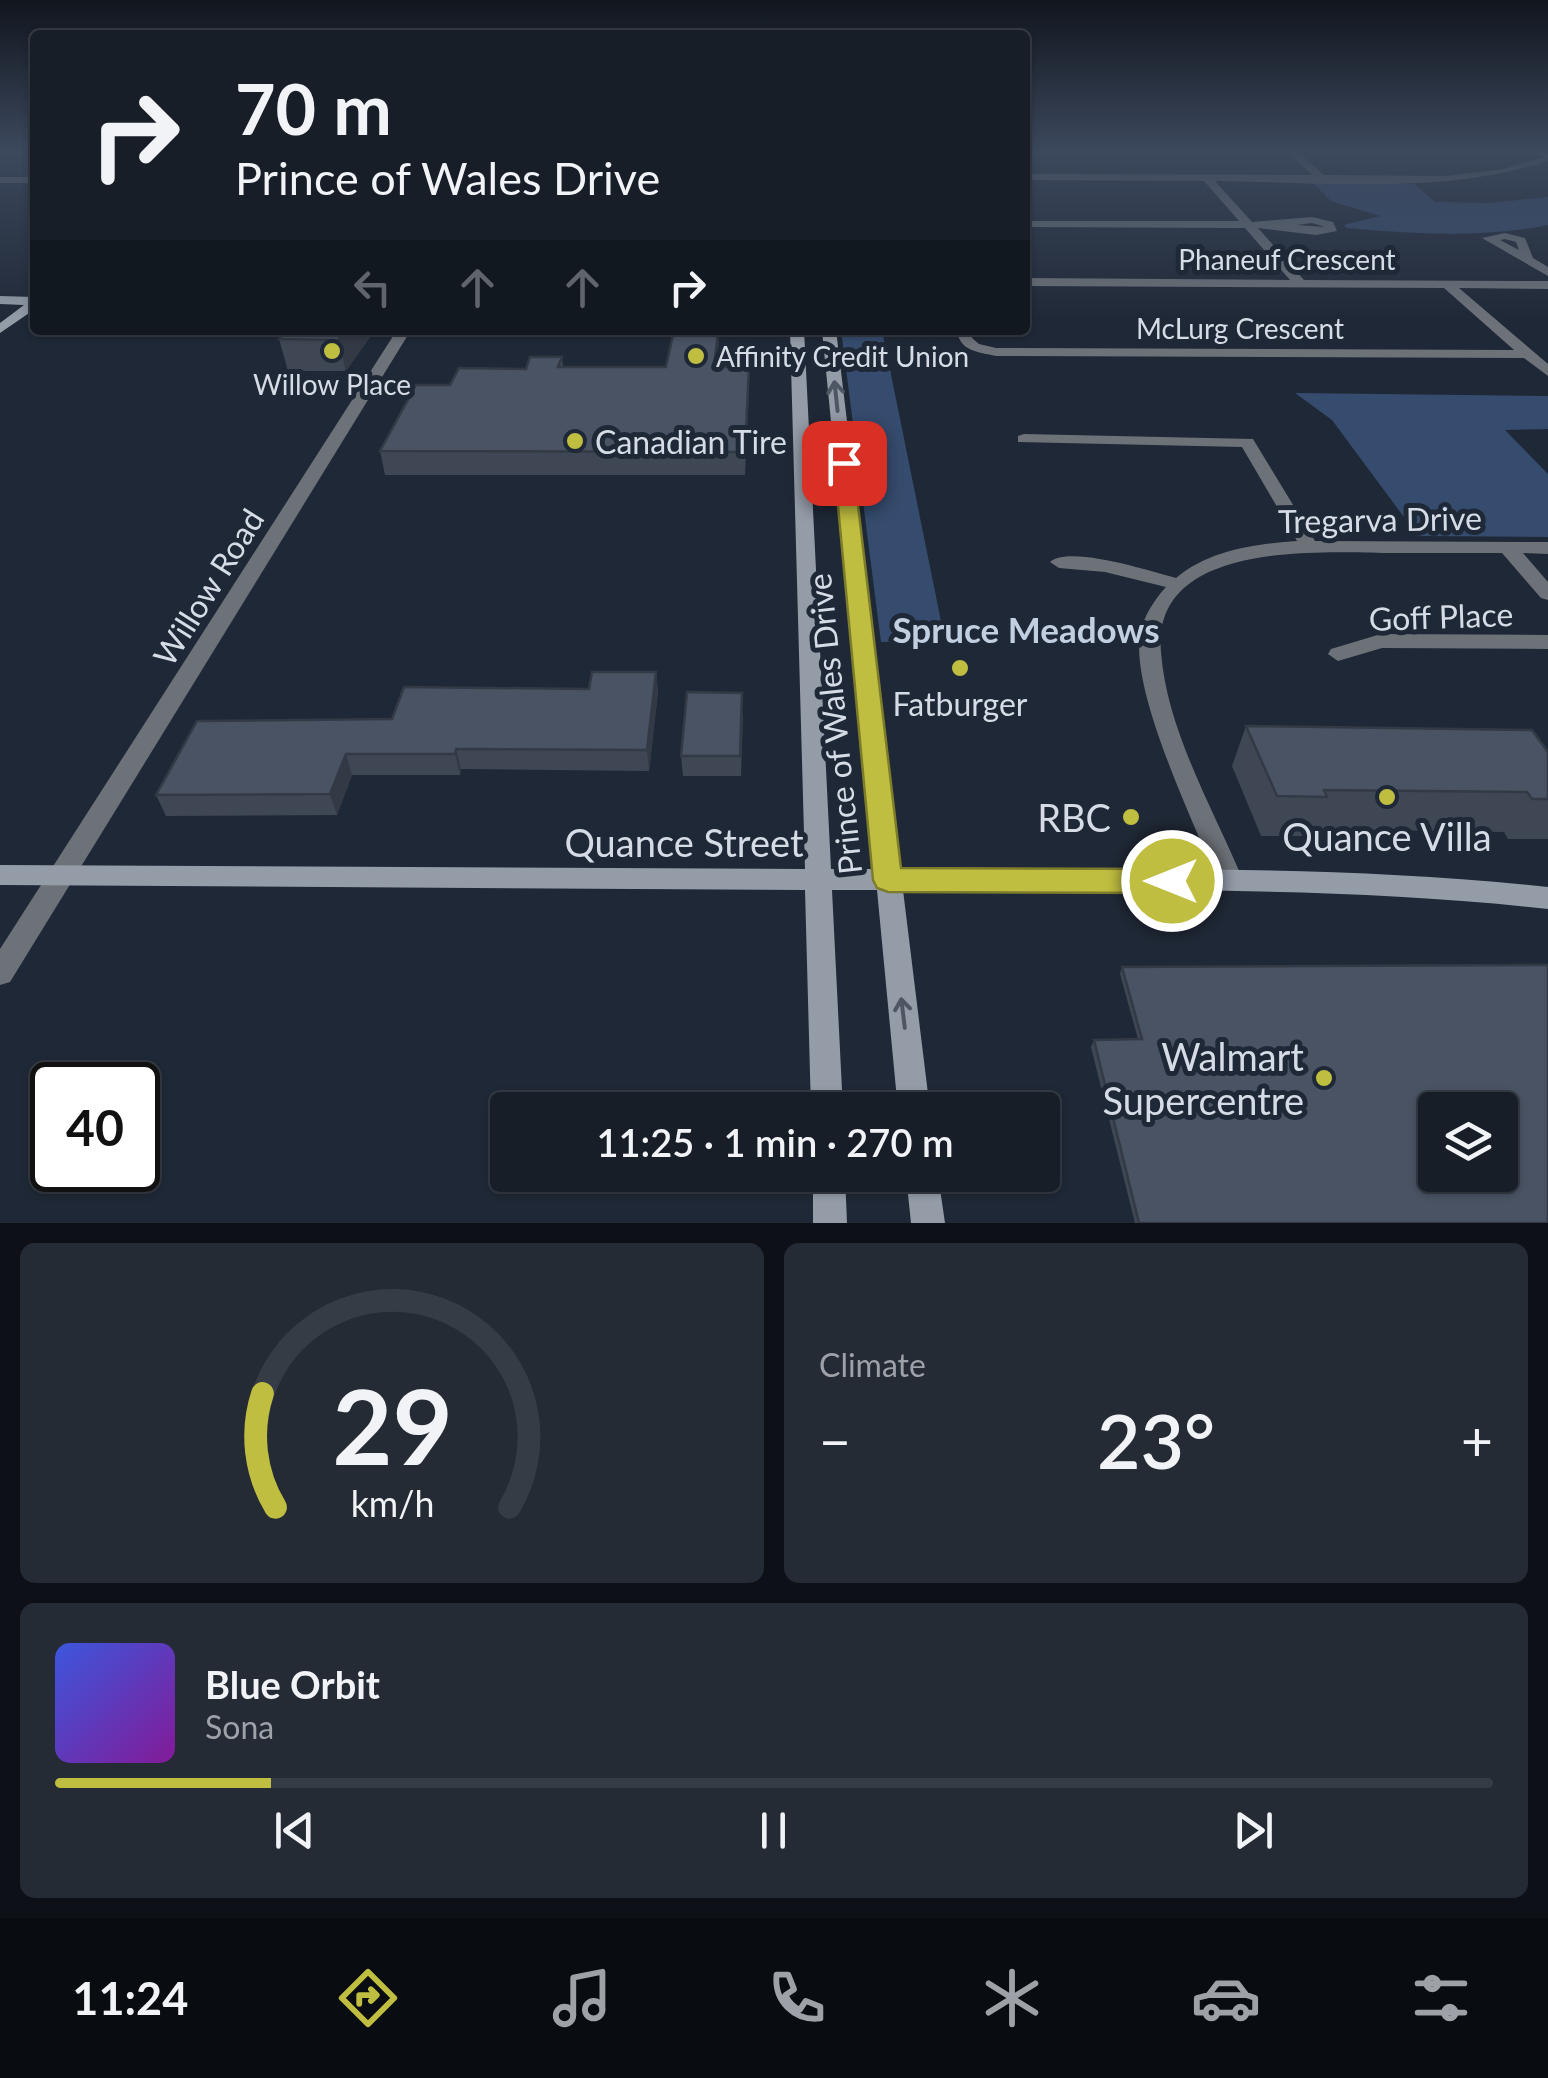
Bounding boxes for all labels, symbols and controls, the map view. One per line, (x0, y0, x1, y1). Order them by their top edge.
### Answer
text: 70 m (235, 66, 392, 150)
icon: right (70, 70, 200, 200)
text: Prince of Wales Drive (235, 151, 660, 205)
street label: Phaneuf Crescent (1178, 242, 1396, 276)
icon: left (345, 260, 400, 315)
icon: ahead (450, 260, 505, 315)
icon: ahead (555, 260, 610, 315)
icon: right (660, 260, 715, 315)
street label: McLurg Crescent (1136, 311, 1344, 345)
place label: Affinity Credit Union (716, 339, 969, 373)
marker: Willow Place (321, 340, 343, 362)
marker: Affinity Credit Union (685, 345, 707, 367)
place label: Willow Place (253, 367, 411, 401)
one-way arrow (826, 381, 845, 413)
pin (802, 421, 887, 506)
place label: Canadian Tire (595, 422, 787, 461)
marker: Canadian Tire (564, 430, 586, 452)
icon: arrive (817, 436, 872, 491)
street label: Tregarva Drive (1278, 498, 1482, 540)
street label: Willow Road (144, 501, 272, 673)
street label: Prince of Wales Drive (799, 572, 869, 876)
street label: Goff Place (1368, 594, 1514, 638)
district label: Spruce Meadows (892, 608, 1160, 650)
marker: Fatburger (949, 657, 971, 679)
place label: Fatburger (893, 684, 1028, 723)
marker: Quance Villa (1376, 786, 1398, 808)
place label: RBC (1037, 794, 1111, 840)
marker: RBC (1120, 806, 1142, 828)
place label: Quance Villa (1282, 813, 1492, 859)
street label: Quance Street (564, 819, 804, 865)
position arrow (1120, 829, 1224, 933)
one-way arrow (893, 998, 912, 1030)
place label: Walmart Supercentre (1103, 1033, 1304, 1123)
speed limit sign: 40 (30, 1062, 160, 1192)
marker: Walmart Supercentre (1313, 1067, 1335, 1089)
map controls (1418, 1092, 1518, 1192)
button: layers (1418, 1092, 1518, 1192)
text: 11:25 · 1 min · 270 m (597, 1119, 953, 1165)
text: Climate (819, 1345, 926, 1384)
text: 29 (332, 1362, 452, 1487)
text: 23° (1097, 1395, 1215, 1485)
text: − (819, 1407, 851, 1473)
text: + (1461, 1407, 1493, 1473)
text: km/h (350, 1482, 434, 1525)
text: Blue Orbit (205, 1661, 380, 1707)
text: Sona (205, 1707, 274, 1746)
icon: previous (267, 1803, 322, 1858)
icon: pause (746, 1803, 801, 1858)
icon: next (1226, 1803, 1281, 1858)
icon: directions (333, 1963, 403, 2033)
icon: music (547, 1963, 617, 2033)
icon: phone (762, 1963, 832, 2033)
icon: climate (977, 1963, 1047, 2033)
icon: car (1191, 1963, 1261, 2033)
icon: filters (1406, 1963, 1476, 2033)
text: 11:24 (72, 1971, 188, 2025)

